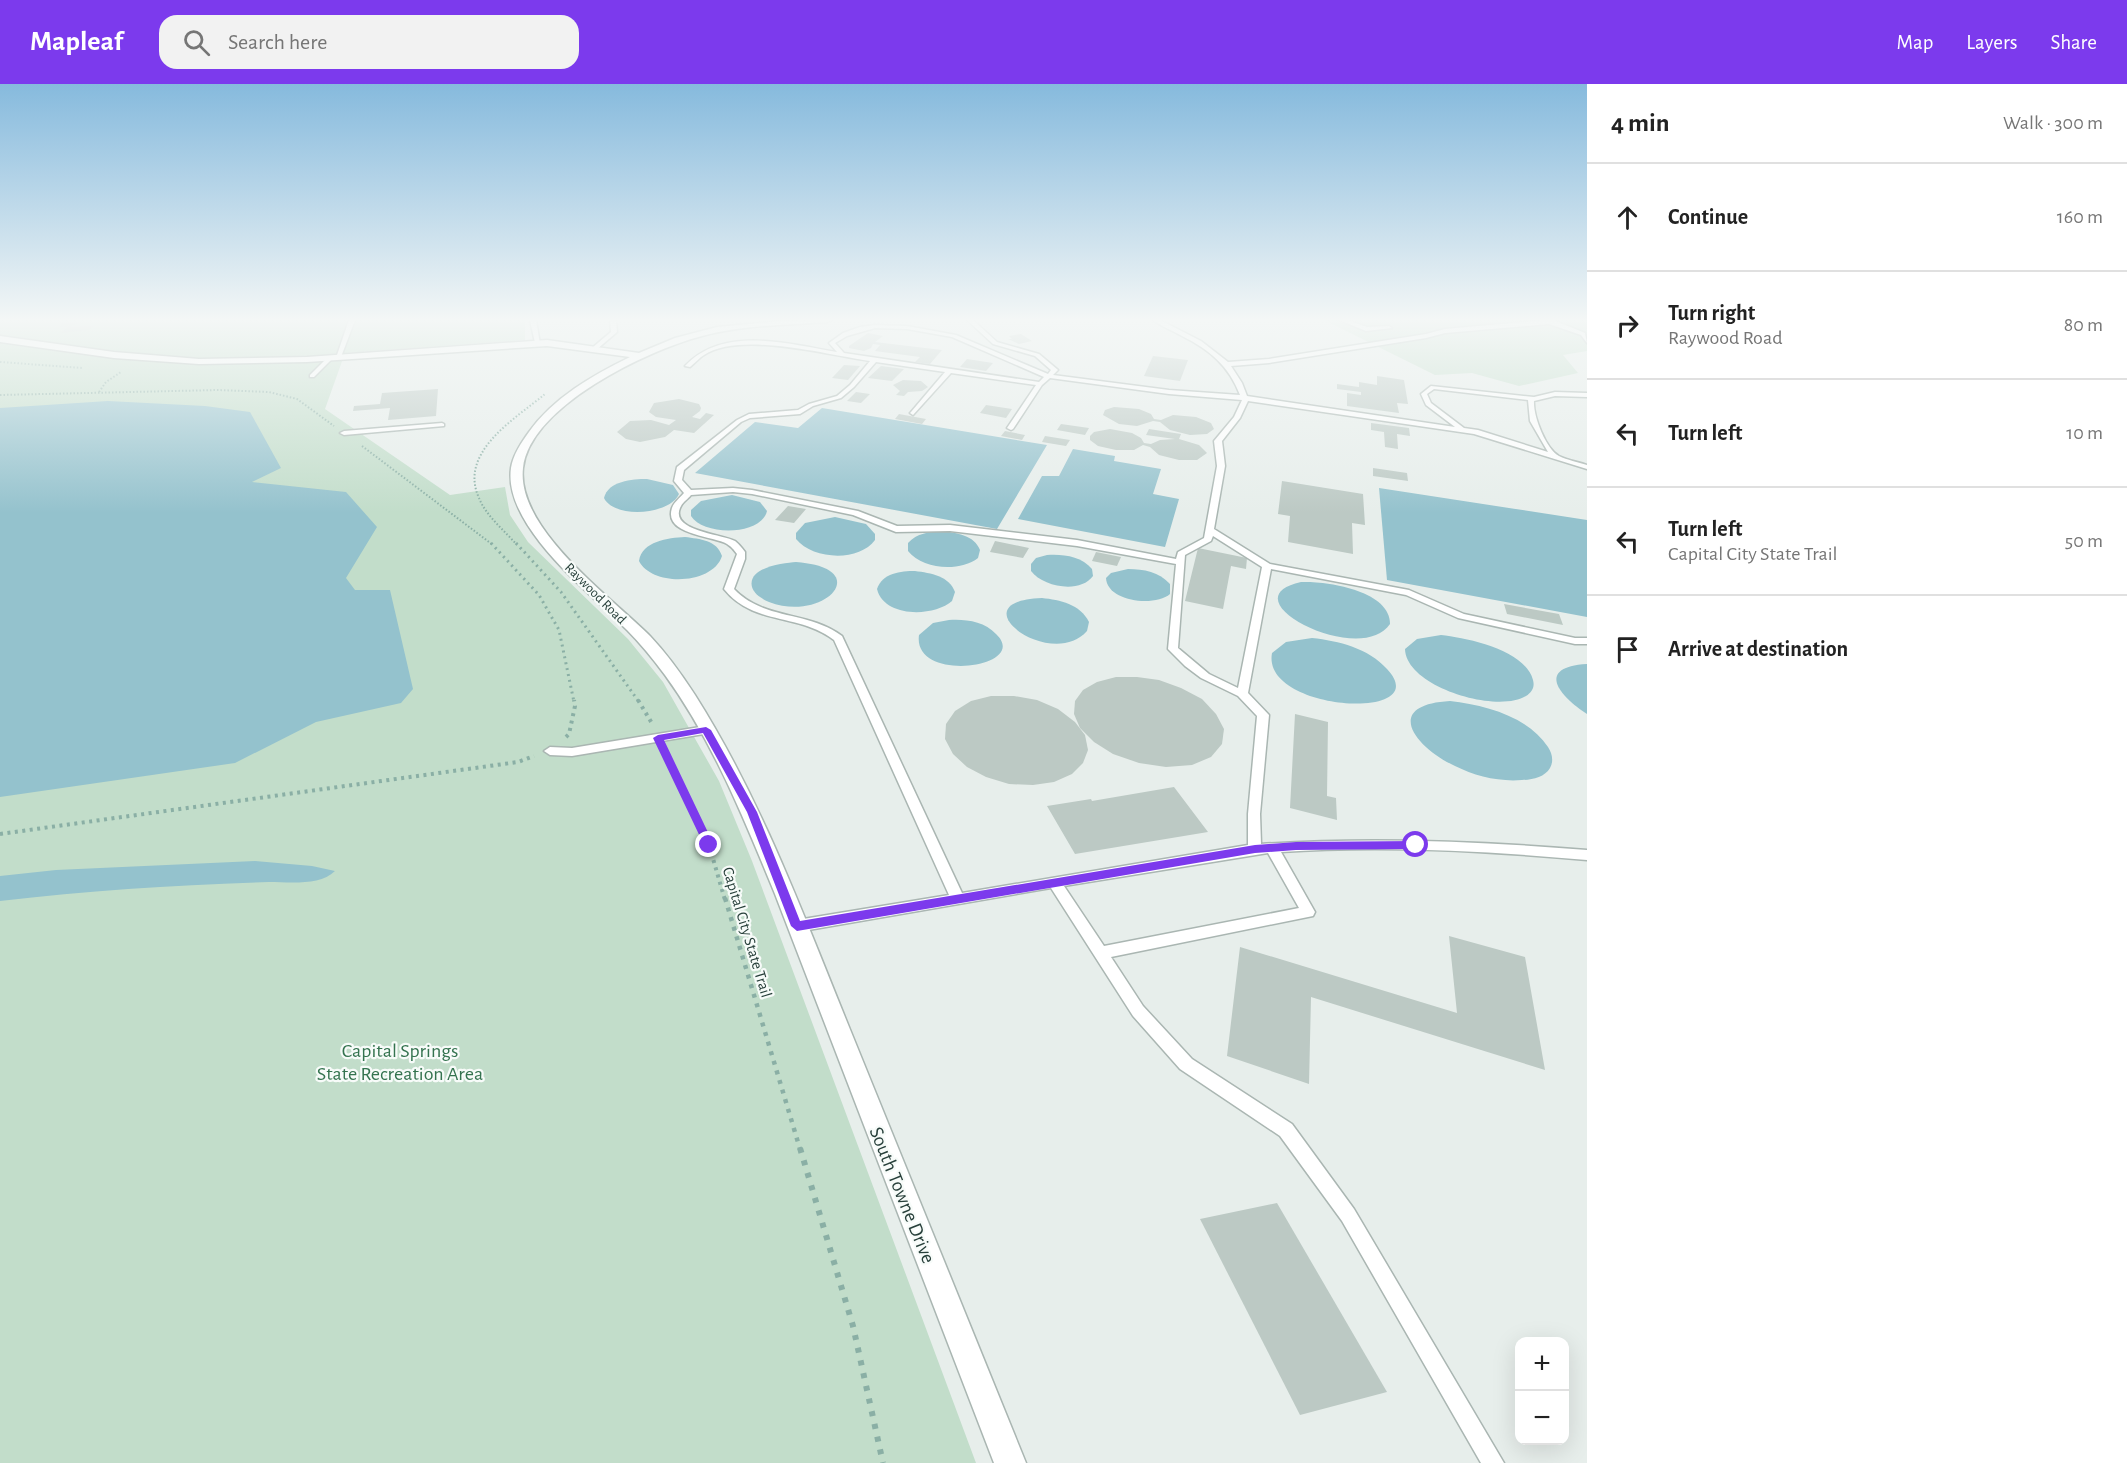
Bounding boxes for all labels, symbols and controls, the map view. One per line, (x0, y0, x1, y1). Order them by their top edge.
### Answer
search box (159, 15, 579, 69)
icon: search (180, 26, 213, 59)
text: Mapleaf (30, 28, 123, 56)
text: Search here (228, 31, 327, 53)
text: Map (1897, 32, 1933, 53)
text: Layers (1966, 32, 2017, 53)
text: Share (2050, 32, 2097, 53)
text: 4 min (1611, 110, 1670, 136)
text: Walk · 300 m (2003, 113, 2103, 133)
icon: ahead (1611, 201, 1644, 234)
text: Continue (1668, 206, 1748, 228)
text: 160 m (2057, 207, 2103, 227)
text: Turn right (1668, 302, 1755, 324)
icon: right (1611, 309, 1644, 342)
text: 80 m (2064, 315, 2103, 335)
text: Raywood Road (1668, 328, 1783, 348)
icon: left (1611, 417, 1644, 450)
text: Turn left (1668, 422, 1742, 444)
text: 10 m (2066, 423, 2103, 443)
text: Turn left (1668, 518, 1742, 540)
icon: left (1611, 525, 1644, 558)
text: 50 m (2065, 531, 2103, 551)
text: Capital City State Trail (1668, 544, 1837, 564)
street label: Raywood Road (562, 560, 629, 627)
icon: arrive (1611, 633, 1644, 666)
text: Arrive at destination (1668, 638, 1848, 660)
route end (695, 831, 721, 857)
route start (1402, 831, 1428, 857)
street label: Capital City State Trail (719, 865, 775, 1000)
park label: Capital Springs State Recreation Area (317, 1041, 483, 1084)
street label: South Towne Drive (866, 1124, 939, 1266)
map controls (1515, 1337, 1569, 1445)
button: + (1515, 1337, 1569, 1391)
button: − (1515, 1391, 1569, 1445)

